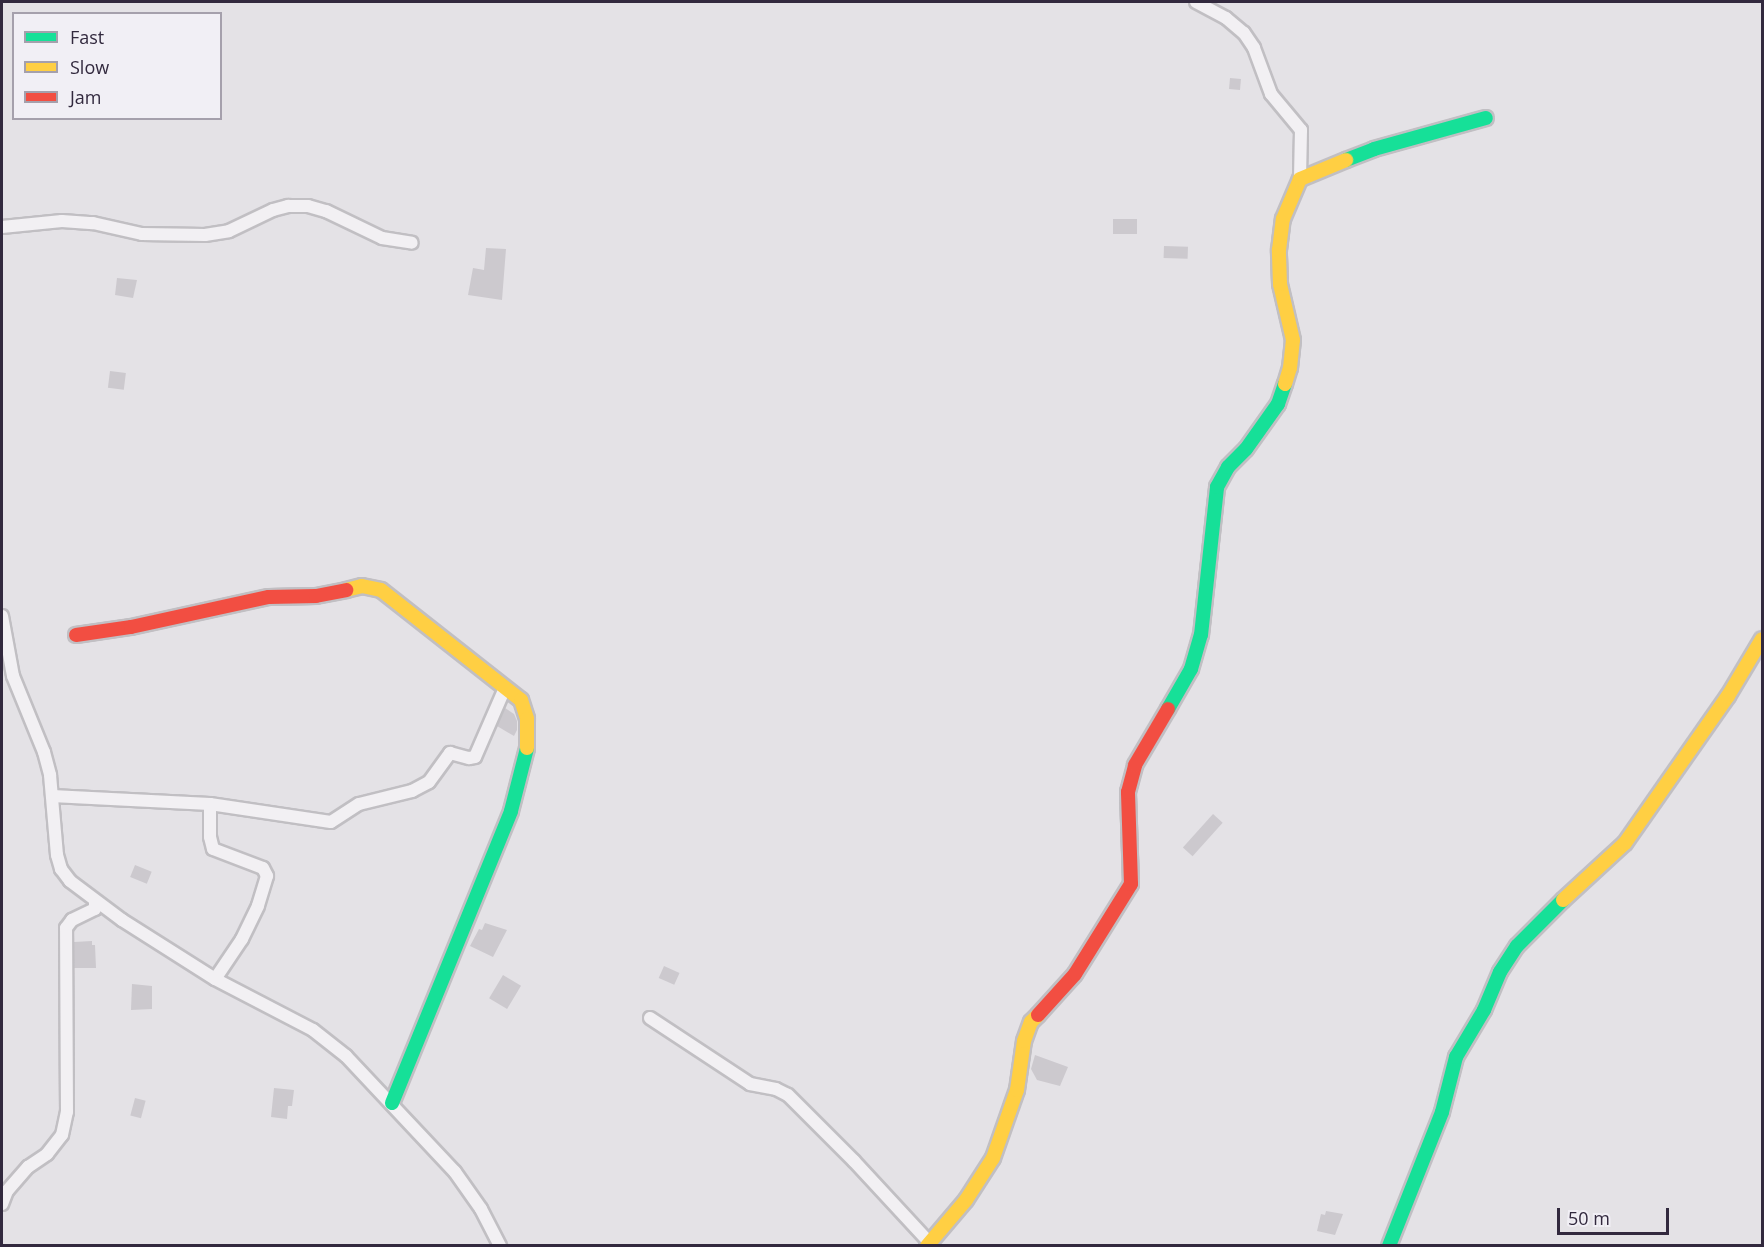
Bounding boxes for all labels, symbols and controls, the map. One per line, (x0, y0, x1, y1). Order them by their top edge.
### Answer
legend (12, 12, 222, 120)
text: Fast (70, 25, 104, 49)
text: Slow (70, 55, 109, 79)
text: Jam (70, 85, 102, 109)
scale bar (1560, 1196, 1672, 1234)
text: 50 m (1568, 1206, 1610, 1230)

